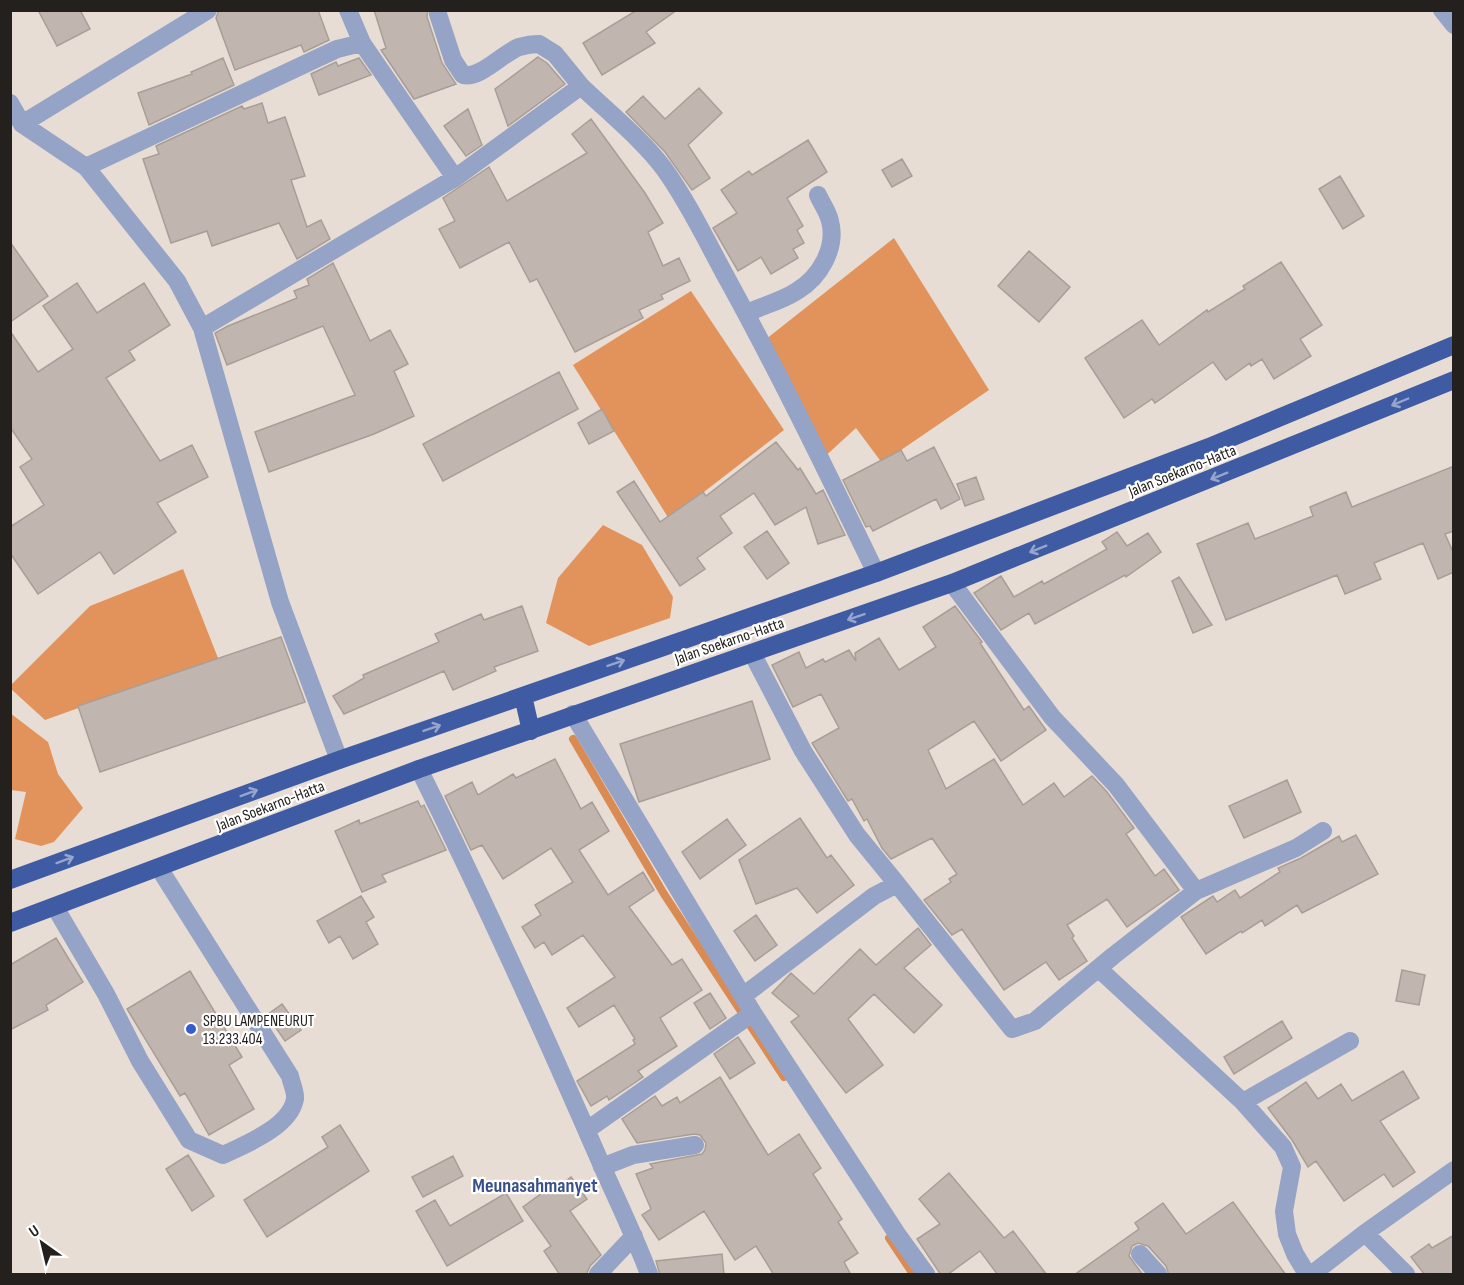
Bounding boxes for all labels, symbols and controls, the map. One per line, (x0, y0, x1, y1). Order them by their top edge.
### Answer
one-way arrow (1391, 397, 1409, 408)
street label: Jalan Soekarno-Hatta (1125, 441, 1239, 502)
one-way arrow (1210, 471, 1229, 482)
one-way arrow (1029, 544, 1048, 555)
one-way arrow (847, 613, 865, 624)
street label: Jalan Soekarno-Hatta (671, 614, 787, 669)
one-way arrow (607, 657, 625, 668)
one-way arrow (422, 721, 441, 732)
street label: Jalan Soekarno-Hatta (213, 777, 327, 836)
one-way arrow (239, 786, 257, 797)
one-way arrow (56, 853, 74, 864)
place label: SPBU LAMPENEURUT 13.233.404 (203, 1012, 315, 1049)
marker: SPBU LAMPENEURUT 13.233.404 (184, 1022, 198, 1036)
district label: Meunasahmanyet (472, 1174, 598, 1198)
north arrow (12, 1213, 72, 1273)
text: U (26, 1222, 43, 1242)

